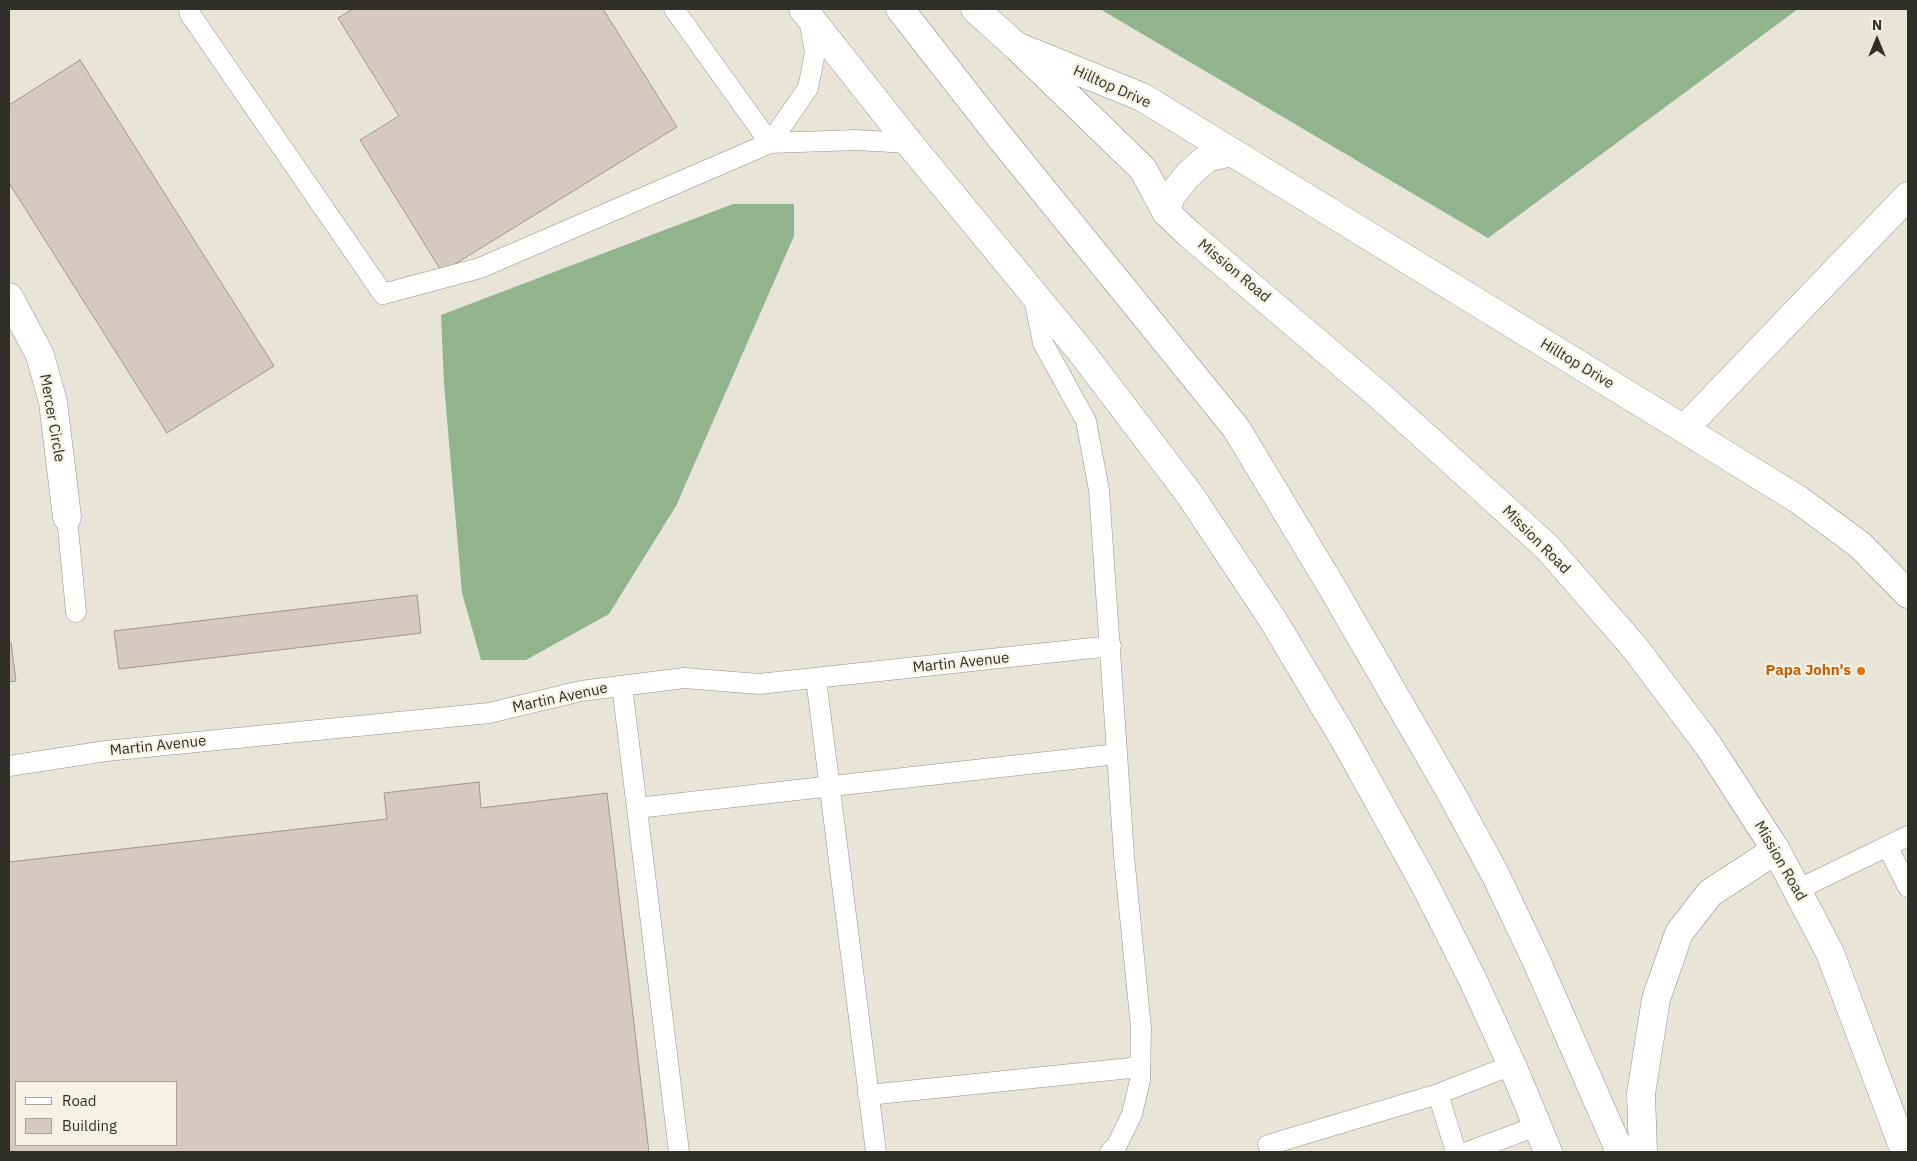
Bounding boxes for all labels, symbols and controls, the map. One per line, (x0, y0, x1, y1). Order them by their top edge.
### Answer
north arrow (1852, 15, 1902, 65)
text: N (1872, 16, 1882, 34)
street label: Hilltop Drive (1070, 62, 1154, 112)
street label: Mission Road (1194, 235, 1274, 307)
street label: Hilltop Drive (1537, 335, 1617, 393)
street label: Mercer Circle (35, 373, 69, 463)
street label: Mission Road (1498, 502, 1574, 578)
street label: Martin Avenue (912, 649, 1010, 677)
place label: Papa John's (1766, 662, 1851, 680)
marker: Papa John's (1855, 665, 1867, 677)
street label: Martin Avenue (511, 679, 609, 717)
street label: Martin Avenue (109, 732, 207, 760)
street label: Mission Road (1750, 818, 1810, 904)
legend (15, 1081, 178, 1146)
text: Road (62, 1091, 97, 1110)
text: Building (62, 1116, 117, 1135)

